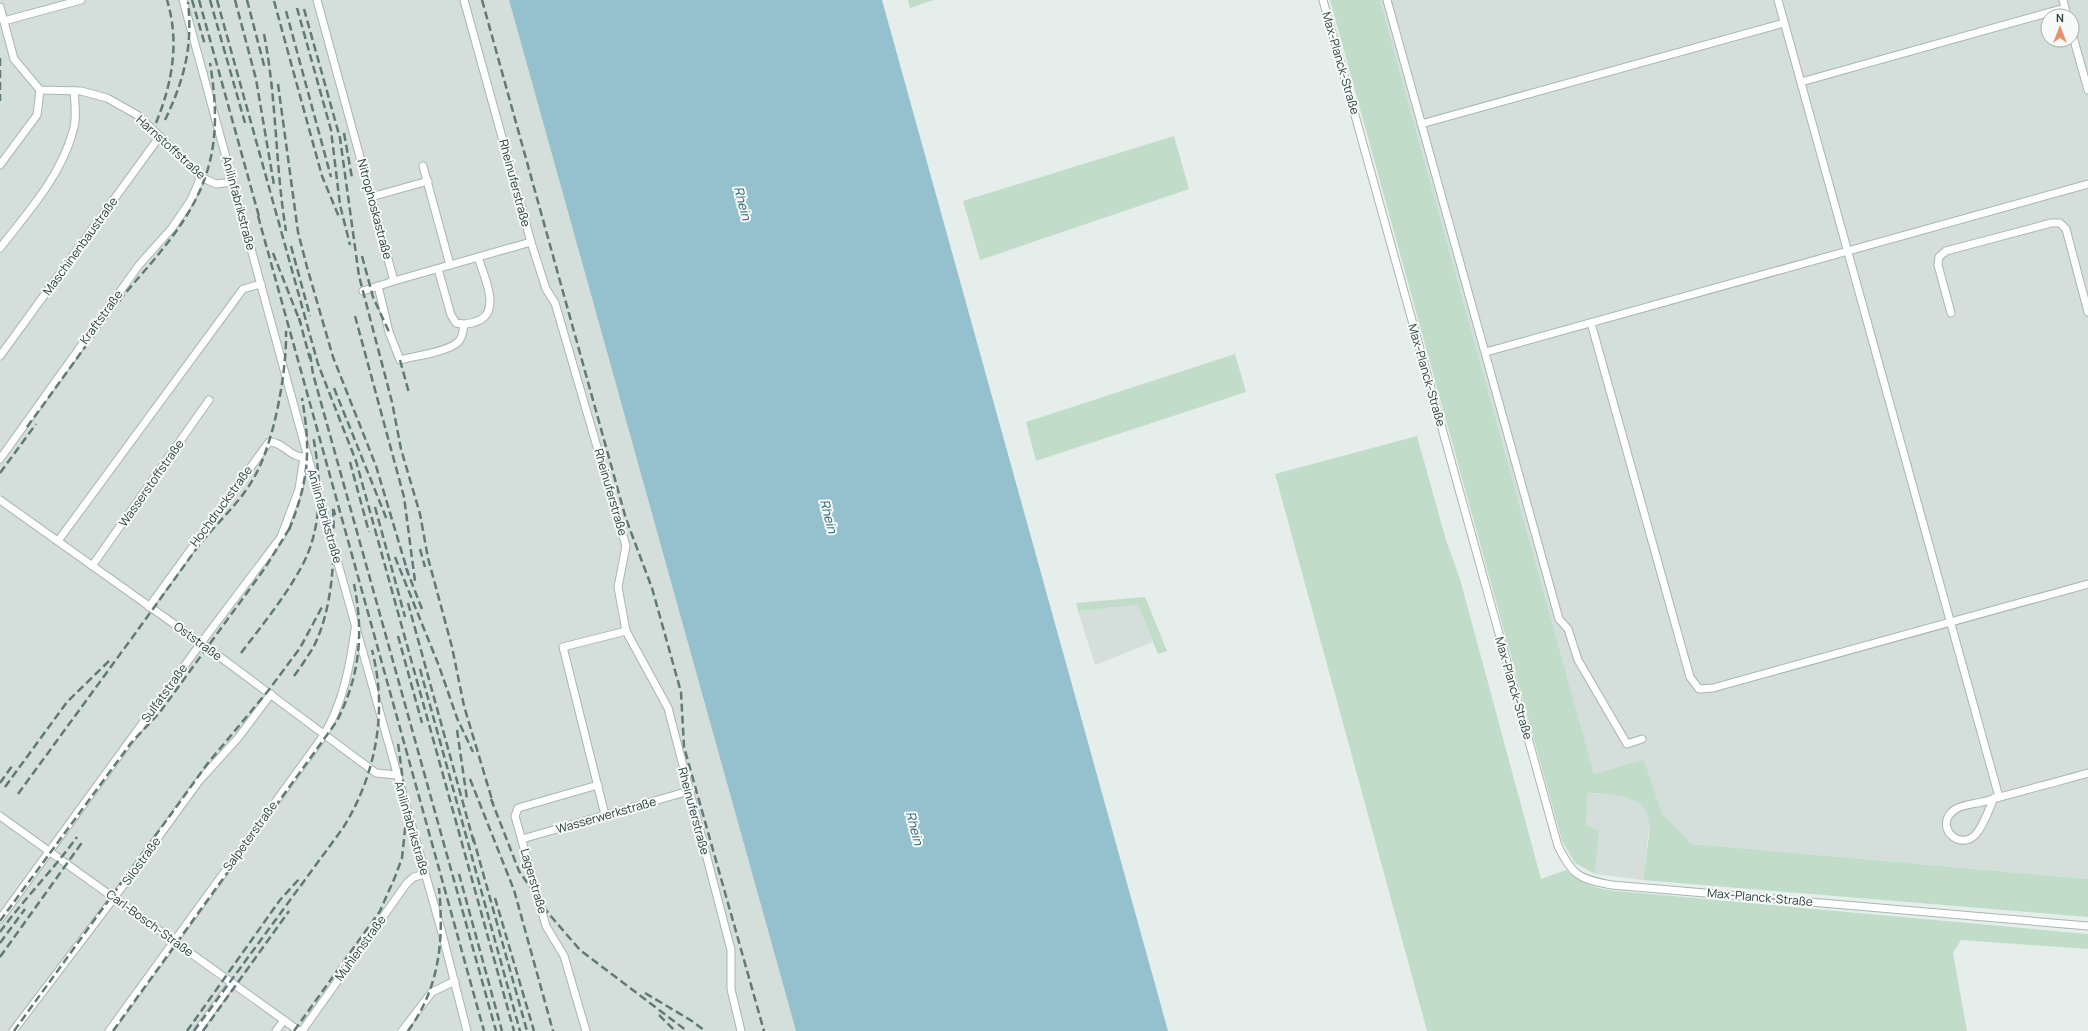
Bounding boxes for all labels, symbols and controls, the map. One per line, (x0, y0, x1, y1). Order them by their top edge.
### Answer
north arrow (2040, 8, 2080, 48)
street label: Max-Planck-Straße (1318, 10, 1364, 116)
text: N (2056, 10, 2064, 25)
street label: Harnstoffstraße (132, 111, 210, 183)
street label: Rheinuferstraße (495, 137, 535, 229)
street label: Anilinfabrikstraße (218, 154, 260, 252)
street label: Nitrophoskastraße (353, 157, 397, 261)
water label: Rhein (730, 184, 756, 223)
street label: Maschinenbaustraße (39, 193, 121, 299)
street label: Kraftstraße (76, 287, 126, 347)
street label: Max-Planck-Straße (1404, 322, 1450, 428)
street label: Wasserstoffstraße (114, 436, 188, 530)
street label: Rheinuferstraße (590, 446, 632, 538)
street label: Hochdruckstraße (186, 462, 256, 550)
street label: Anilinfabrikstraße (303, 467, 347, 565)
water label: Rhein (816, 497, 842, 536)
street label: Oststraße (170, 618, 226, 664)
street label: Max-Planck-Straße (1491, 635, 1537, 741)
street label: Sulfatstraße (137, 660, 191, 726)
street label: Rheinuferstraße (674, 765, 714, 857)
street label: Anilinfabrikstraße (390, 779, 434, 877)
street label: Wasserwerkstraße (554, 793, 658, 837)
street label: Salpeterstraße (219, 798, 281, 874)
water label: Rhein (902, 809, 928, 848)
street label: Silostraße (118, 833, 164, 889)
street label: Lagerstraße (517, 846, 551, 916)
street label: Max-Planck-Straße (1706, 884, 1814, 910)
street label: Carl-Bosch-Straße (103, 886, 197, 960)
street label: Mühlenstraße (330, 912, 390, 984)

